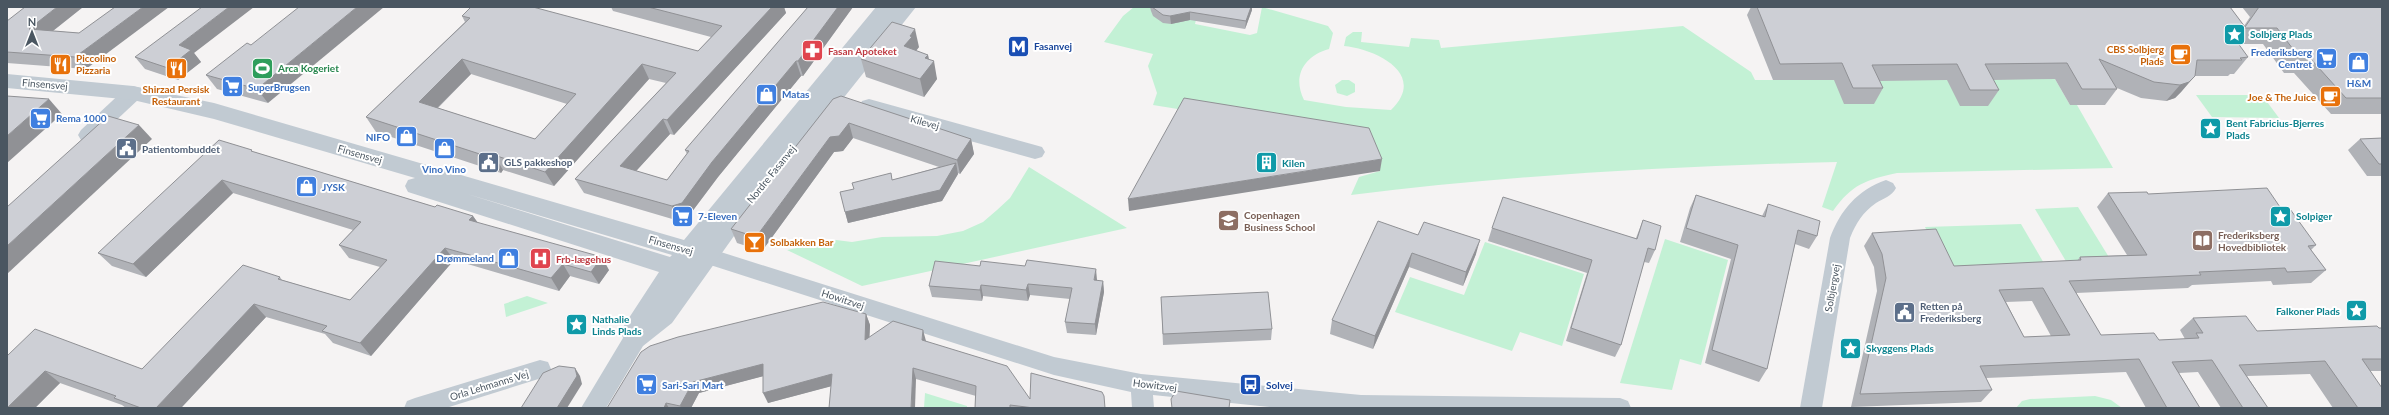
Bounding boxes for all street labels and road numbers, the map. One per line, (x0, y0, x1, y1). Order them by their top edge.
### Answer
street label: Finsensvej (22, 76, 68, 92)
street label: Kilevej (909, 112, 941, 132)
street label: Finsensvej (336, 142, 384, 166)
street label: Nordre Fasanvej (744, 143, 798, 205)
street label: Finsensvej (647, 233, 695, 257)
street label: Solbjergvej (1822, 263, 1842, 313)
street label: Howitzvej (820, 286, 866, 312)
street label: Orla Lehmanns Vej (448, 367, 530, 403)
street label: Howitzvej (1132, 376, 1178, 394)

